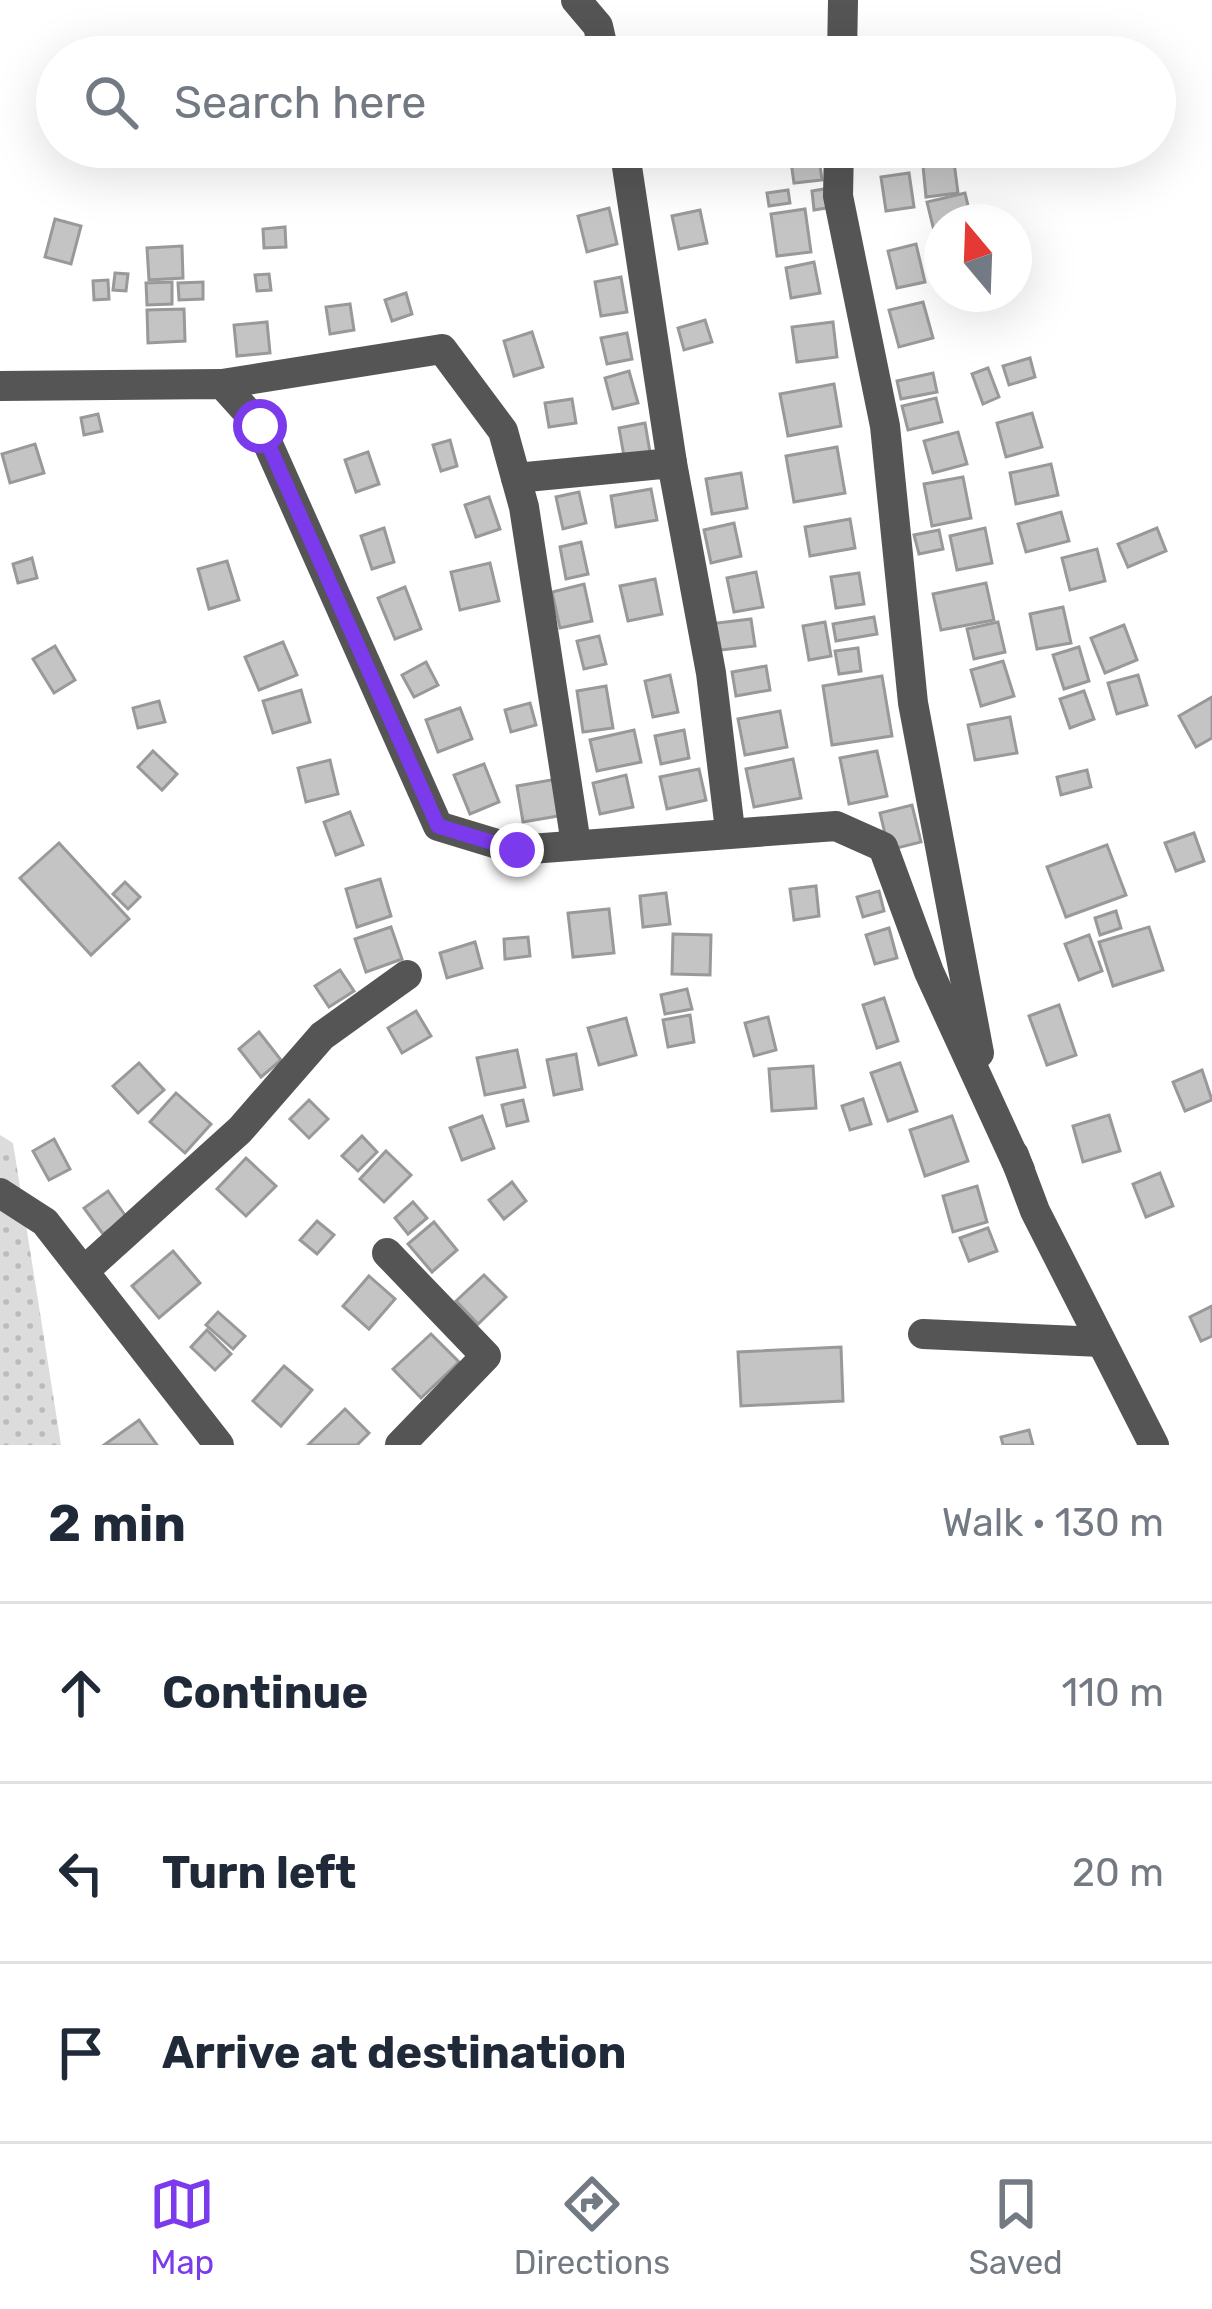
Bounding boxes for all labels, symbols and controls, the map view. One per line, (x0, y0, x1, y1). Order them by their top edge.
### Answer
search box (36, 36, 1176, 168)
icon: search (78, 69, 144, 135)
text: Search here (174, 76, 426, 129)
north arrow (924, 204, 1032, 312)
route start (233, 399, 287, 453)
route end (490, 823, 544, 877)
text: 2 min (48, 1493, 186, 1554)
text: Walk · 130 m (942, 1500, 1164, 1546)
icon: ahead (48, 1660, 114, 1726)
text: Continue (162, 1666, 368, 1719)
text: 110 m (1062, 1670, 1164, 1716)
icon: left (48, 1840, 114, 1906)
text: Turn left (162, 1846, 356, 1899)
text: 20 m (1072, 1850, 1164, 1896)
icon: arrive (48, 2020, 114, 2086)
text: Arrive at destination (162, 2026, 627, 2079)
tab: Map (149, 2171, 215, 2282)
tab: Directions (514, 2171, 670, 2282)
tab: Saved (969, 2171, 1063, 2282)

